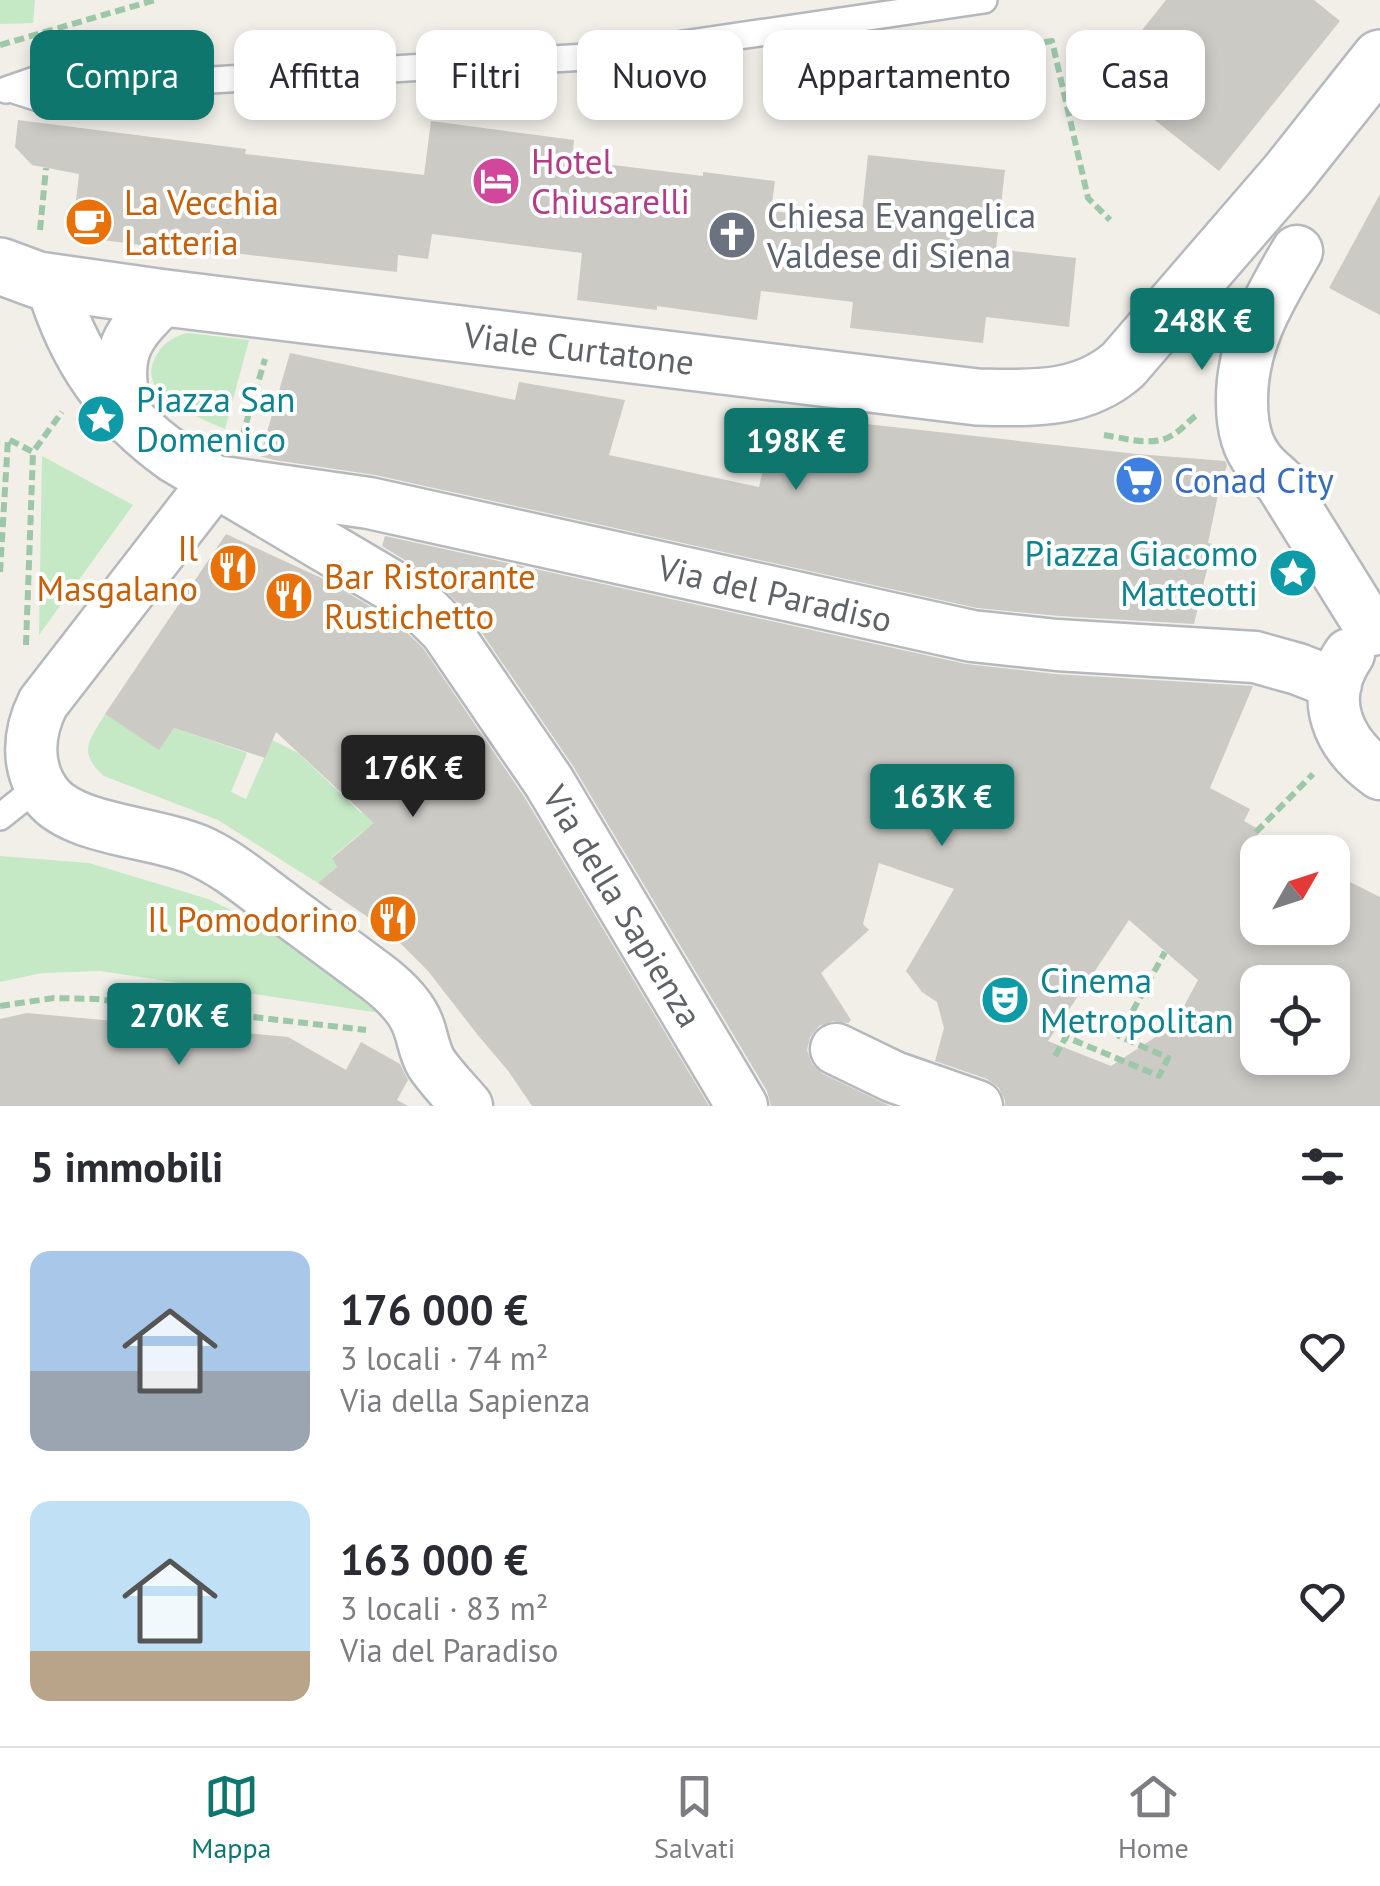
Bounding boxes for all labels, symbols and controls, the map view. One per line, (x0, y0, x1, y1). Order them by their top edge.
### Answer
chip: Compra (30, 30, 214, 120)
chip: Affitta (234, 30, 396, 120)
chip: Filtri (416, 30, 557, 120)
chip: Nuovo (577, 30, 743, 120)
chip: Appartamento (763, 30, 1046, 120)
chip: Casa (1066, 30, 1205, 120)
place label: Hotel Chiusarelli (531, 138, 690, 224)
hotel icon: Hotel Chiusarelli (470, 155, 522, 207)
place label: La Vecchia Latteria (124, 179, 279, 265)
place label: Chiesa Evangelica Valdese di Siena (766, 192, 1036, 278)
cafe icon: La Vecchia Latteria (63, 196, 115, 248)
church icon: Chiesa Evangelica Valdese di Siena (706, 209, 758, 261)
pin: 248K € (1121, 288, 1283, 373)
text: 248K € (1152, 299, 1252, 341)
street label: Viale Curtatone (460, 311, 697, 385)
place label: Piazza San Domenico (136, 376, 295, 462)
place icon: Piazza San Domenico (75, 393, 127, 445)
pin: 198K € (715, 408, 877, 493)
text: 198K € (746, 419, 846, 461)
supermarket icon: Conad City (1113, 454, 1165, 506)
place label: Conad City (1174, 457, 1334, 503)
place label: Il Masgalano (37, 525, 198, 611)
place label: Piazza Giacomo Matteotti (1025, 530, 1258, 616)
restaurant icon: Il Masgalano (207, 542, 259, 594)
street label: Via del Paradiso (653, 544, 897, 642)
place icon: Piazza Giacomo Matteotti (1267, 547, 1319, 599)
place label: Bar Ristorante Rustichetto (324, 553, 536, 639)
restaurant icon: Bar Ristorante Rustichetto (263, 570, 315, 622)
pin: 176K € (332, 735, 494, 820)
text: 176K € (363, 746, 463, 788)
pin: 163K € (861, 764, 1023, 849)
text: 163K € (892, 775, 992, 817)
street label: Via della Sapienza (532, 776, 713, 1035)
north arrow (1240, 835, 1350, 945)
map controls (1240, 835, 1350, 1075)
restaurant icon: Il Pomodorino (367, 893, 419, 945)
place label: Il Pomodorino (147, 896, 358, 942)
place label: Cinema Metropolitan (1040, 957, 1234, 1043)
button: locate (1240, 965, 1350, 1075)
theatre icon: Cinema Metropolitan (979, 974, 1031, 1026)
pin: 270K € (98, 983, 260, 1068)
text: 270K € (129, 994, 229, 1036)
text: 5 immobili (30, 1139, 223, 1194)
icon: filters (1295, 1139, 1350, 1194)
text: 176 000 € (340, 1282, 528, 1337)
icon: home (110, 1291, 230, 1411)
icon: heart (1295, 1324, 1350, 1379)
text: 3 locali · 74 m² (340, 1337, 548, 1379)
text: Via della Sapienza (340, 1379, 590, 1421)
text: 163 000 € (340, 1532, 528, 1587)
icon: home (110, 1541, 230, 1661)
icon: heart (1295, 1574, 1350, 1629)
text: 3 locali · 83 m² (340, 1587, 548, 1629)
text: Via del Paradiso (340, 1629, 558, 1671)
tab: Mappa (191, 1769, 272, 1866)
tab: Salvati (654, 1769, 735, 1866)
tab: Home (1118, 1769, 1189, 1866)

